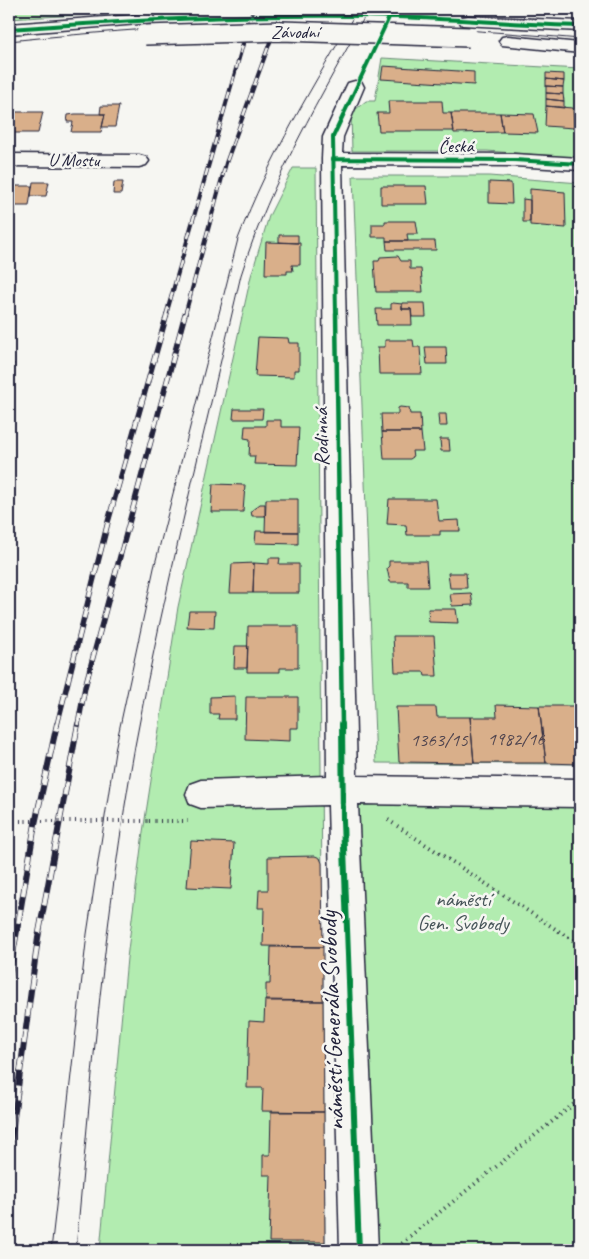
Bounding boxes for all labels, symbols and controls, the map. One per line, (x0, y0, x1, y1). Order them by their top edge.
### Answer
street label: Závodní (271, 21, 323, 43)
street label: Česká (438, 135, 476, 157)
street label: U Mostu (48, 149, 101, 171)
street label: Rodinná (307, 406, 335, 467)
house number: 1982/16 (487, 727, 546, 751)
house number: 1363/15 (410, 728, 469, 752)
park label: náměstí Gen. Svobody (417, 886, 510, 936)
street label: náměstí Generála Svobody (312, 909, 352, 1131)

